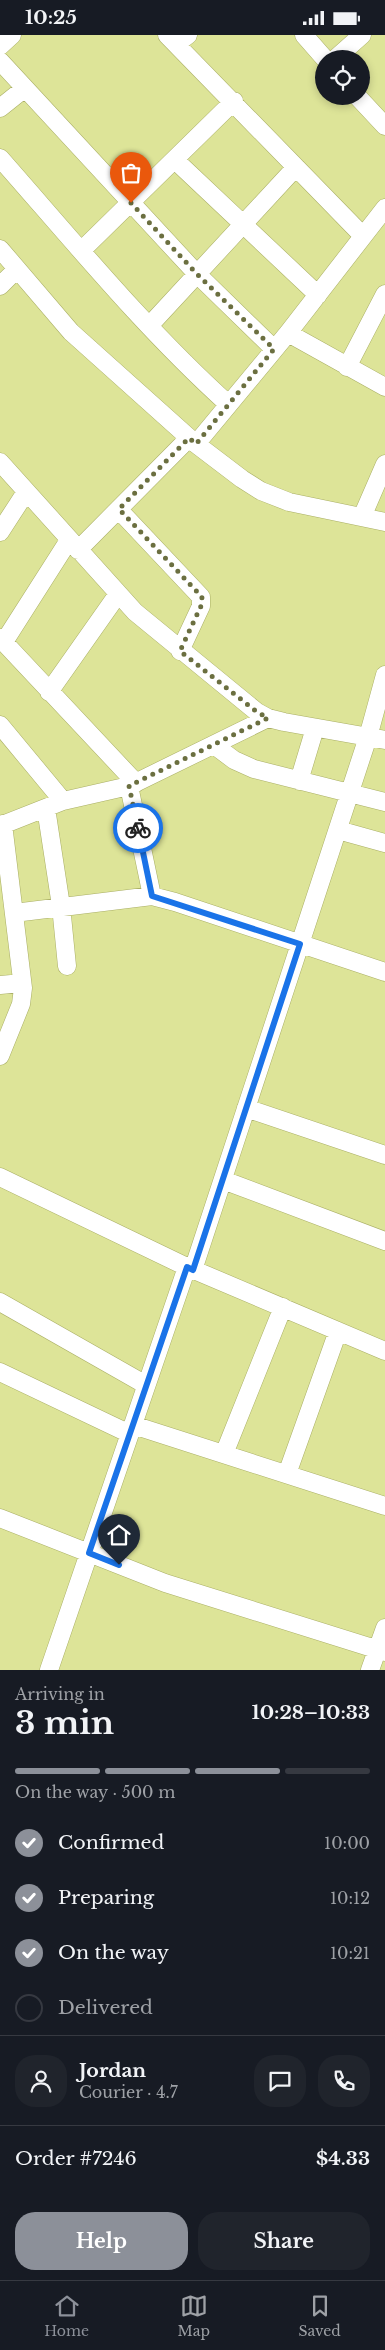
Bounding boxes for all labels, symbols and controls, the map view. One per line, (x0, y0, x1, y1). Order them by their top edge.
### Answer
text: 10:25 (25, 6, 77, 29)
map controls (315, 50, 370, 105)
button: locate (315, 50, 370, 105)
pin (110, 152, 152, 203)
icon: bag (117, 159, 145, 187)
courier (113, 803, 163, 853)
icon: bike (124, 814, 152, 842)
pin (98, 1514, 140, 1565)
icon: home (105, 1521, 133, 1549)
text: Arriving in (15, 1684, 105, 1704)
text: 10:28–10:33 (251, 1701, 370, 1724)
text: 3 min (15, 1703, 114, 1743)
text: On the way · 500 m (15, 1782, 175, 1802)
icon: check (15, 1829, 43, 1857)
text: Confirmed (58, 1831, 164, 1854)
text: 10:00 (324, 1833, 370, 1853)
icon: check (15, 1884, 43, 1912)
text: Preparing (58, 1886, 154, 1909)
text: 10:12 (330, 1888, 370, 1908)
icon: check (15, 1939, 43, 1967)
text: On the way (58, 1941, 169, 1964)
text: 10:21 (330, 1943, 370, 1963)
text: Delivered (58, 1996, 153, 2019)
button: person (15, 2055, 67, 2107)
button: chat (254, 2055, 306, 2107)
button: phone (318, 2055, 370, 2107)
text: Jordan (79, 2059, 146, 2082)
text: Courier · 4.7 (79, 2082, 178, 2102)
text: Order #7246 (15, 2147, 137, 2170)
text: $4.33 (316, 2147, 370, 2170)
button: Help (15, 2212, 188, 2270)
button: Share (198, 2212, 370, 2270)
tab: Home (44, 2292, 89, 2340)
tab: Map (178, 2292, 210, 2340)
tab: Saved (299, 2292, 341, 2340)

